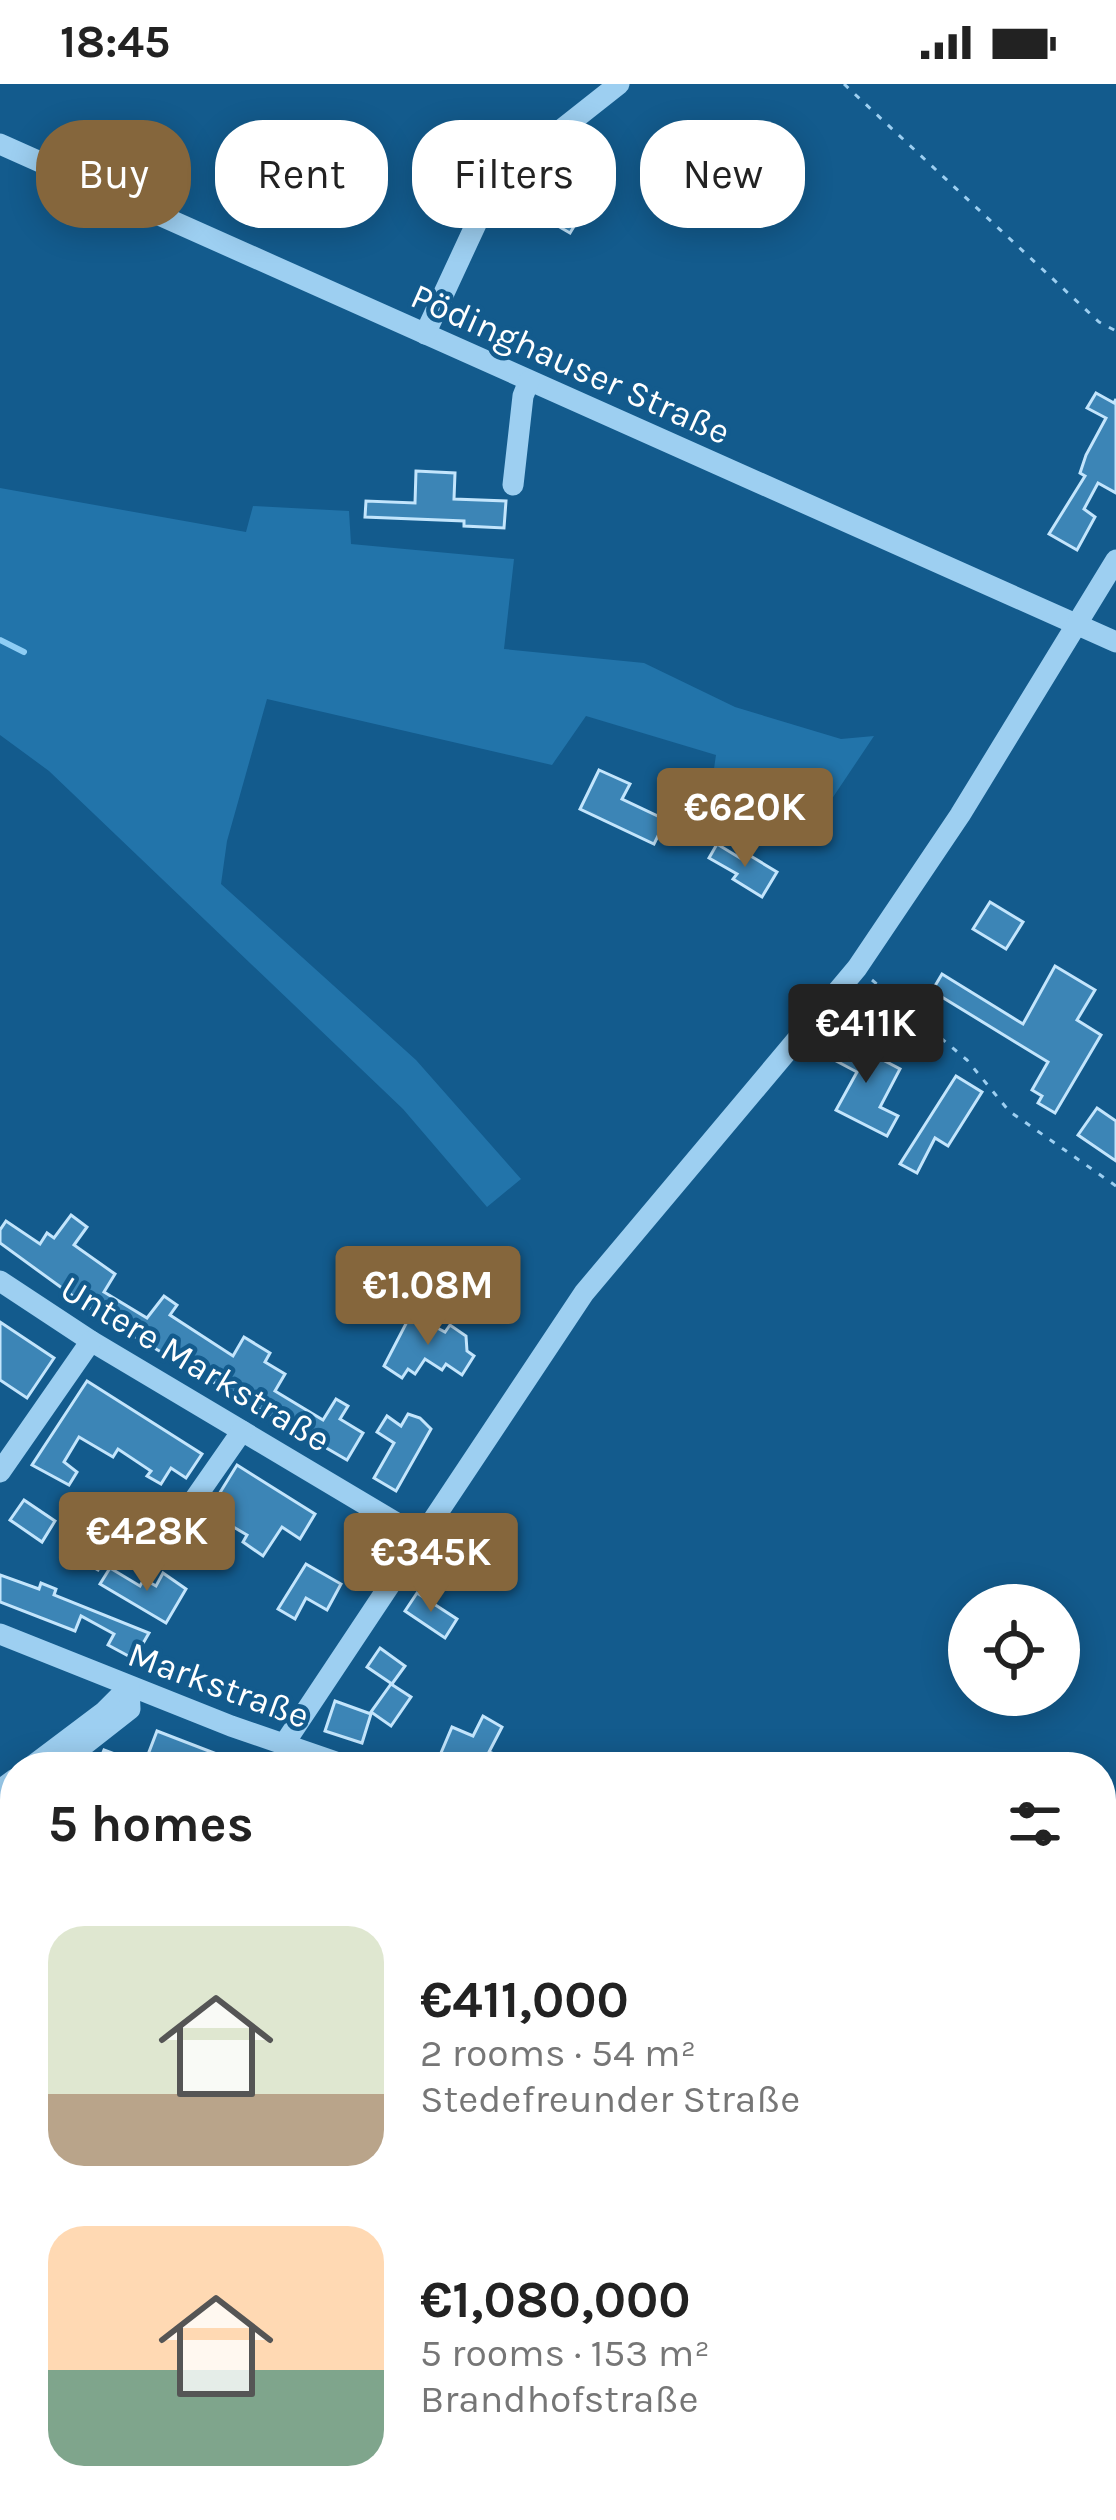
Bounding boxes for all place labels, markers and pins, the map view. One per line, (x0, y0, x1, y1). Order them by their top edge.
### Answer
pin: €620K (661, 768, 829, 870)
pin: €411K (782, 984, 950, 1086)
pin: €1.08M (330, 1246, 526, 1348)
pin: €428K (63, 1492, 231, 1594)
pin: €345K (347, 1513, 515, 1615)

